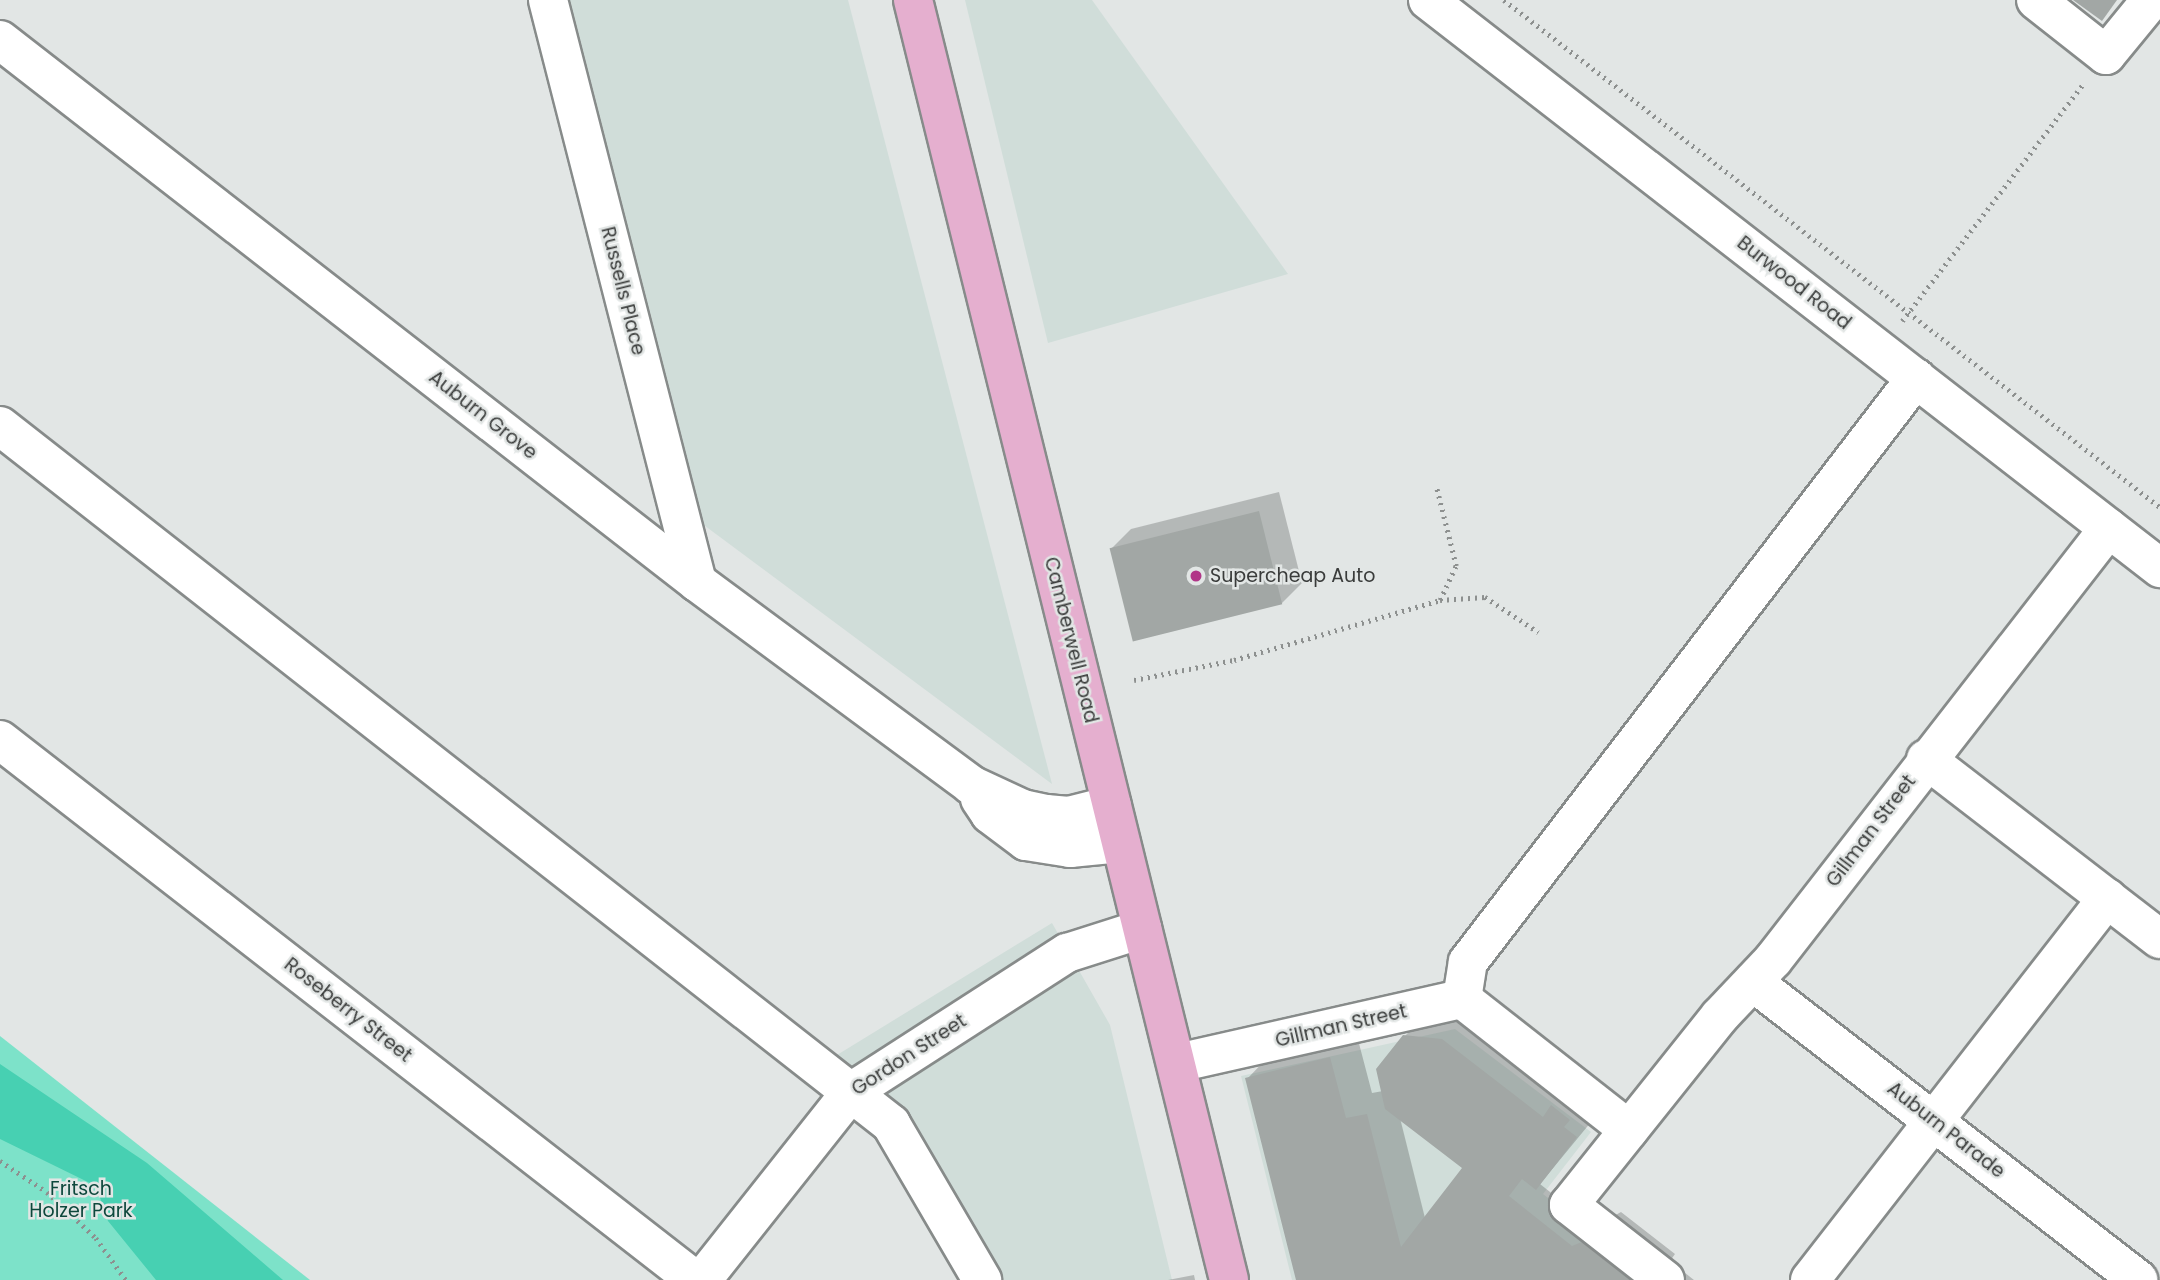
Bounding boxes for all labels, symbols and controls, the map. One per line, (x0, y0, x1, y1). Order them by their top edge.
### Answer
street label: Russells Place (596, 224, 650, 358)
street label: Burwood Road (1733, 232, 1855, 334)
street label: Auburn Grove (424, 366, 542, 464)
street label: Camberwell Road (1039, 555, 1103, 725)
place label: Supercheap Auto (1210, 565, 1375, 587)
marker: Supercheap Auto (1188, 568, 1204, 584)
street label: Gillman Street (1822, 771, 1920, 891)
street label: Roseberry Street (280, 953, 416, 1067)
street label: Gillman Street (1273, 1000, 1409, 1052)
street label: Gordon Street (847, 1010, 971, 1100)
street label: Auburn Parade (1883, 1077, 2009, 1183)
park label: Fritsch Holzer Park (29, 1178, 133, 1222)

